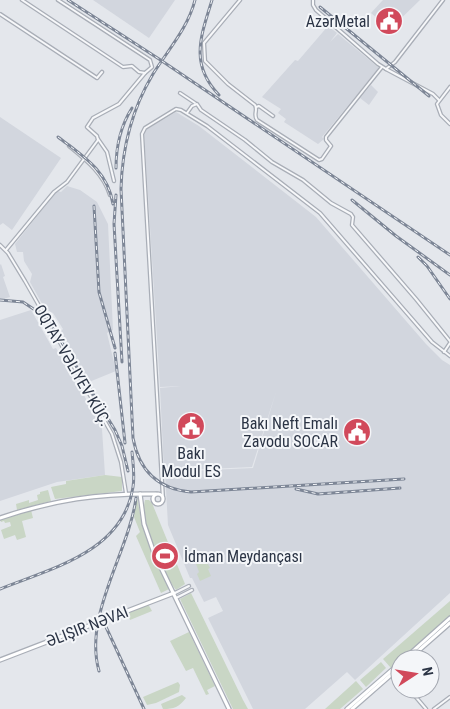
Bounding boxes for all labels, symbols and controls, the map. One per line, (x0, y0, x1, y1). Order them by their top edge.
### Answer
public building icon: AzərMetal (374, 6, 404, 36)
place label: AzərMetal (306, 12, 370, 31)
street label: OQTAY VƏLIYEV KÜÇ. (30, 301, 115, 429)
public building icon: Bakı Modul ES (176, 411, 206, 441)
place label: Bakı Neft Emalı Zavodu SOCAR (241, 414, 339, 451)
public building icon: Bakı Neft Emalı Zavodu SOCAR (342, 417, 372, 447)
place label: Bakı Modul ES (161, 444, 221, 481)
sports icon: İdman Meydançası (150, 541, 180, 571)
place label: İdman Meydançası (184, 547, 303, 566)
street label: ƏLIŞIR NƏVAI (43, 602, 131, 651)
north arrow (390, 649, 440, 699)
text: N (419, 665, 436, 677)

